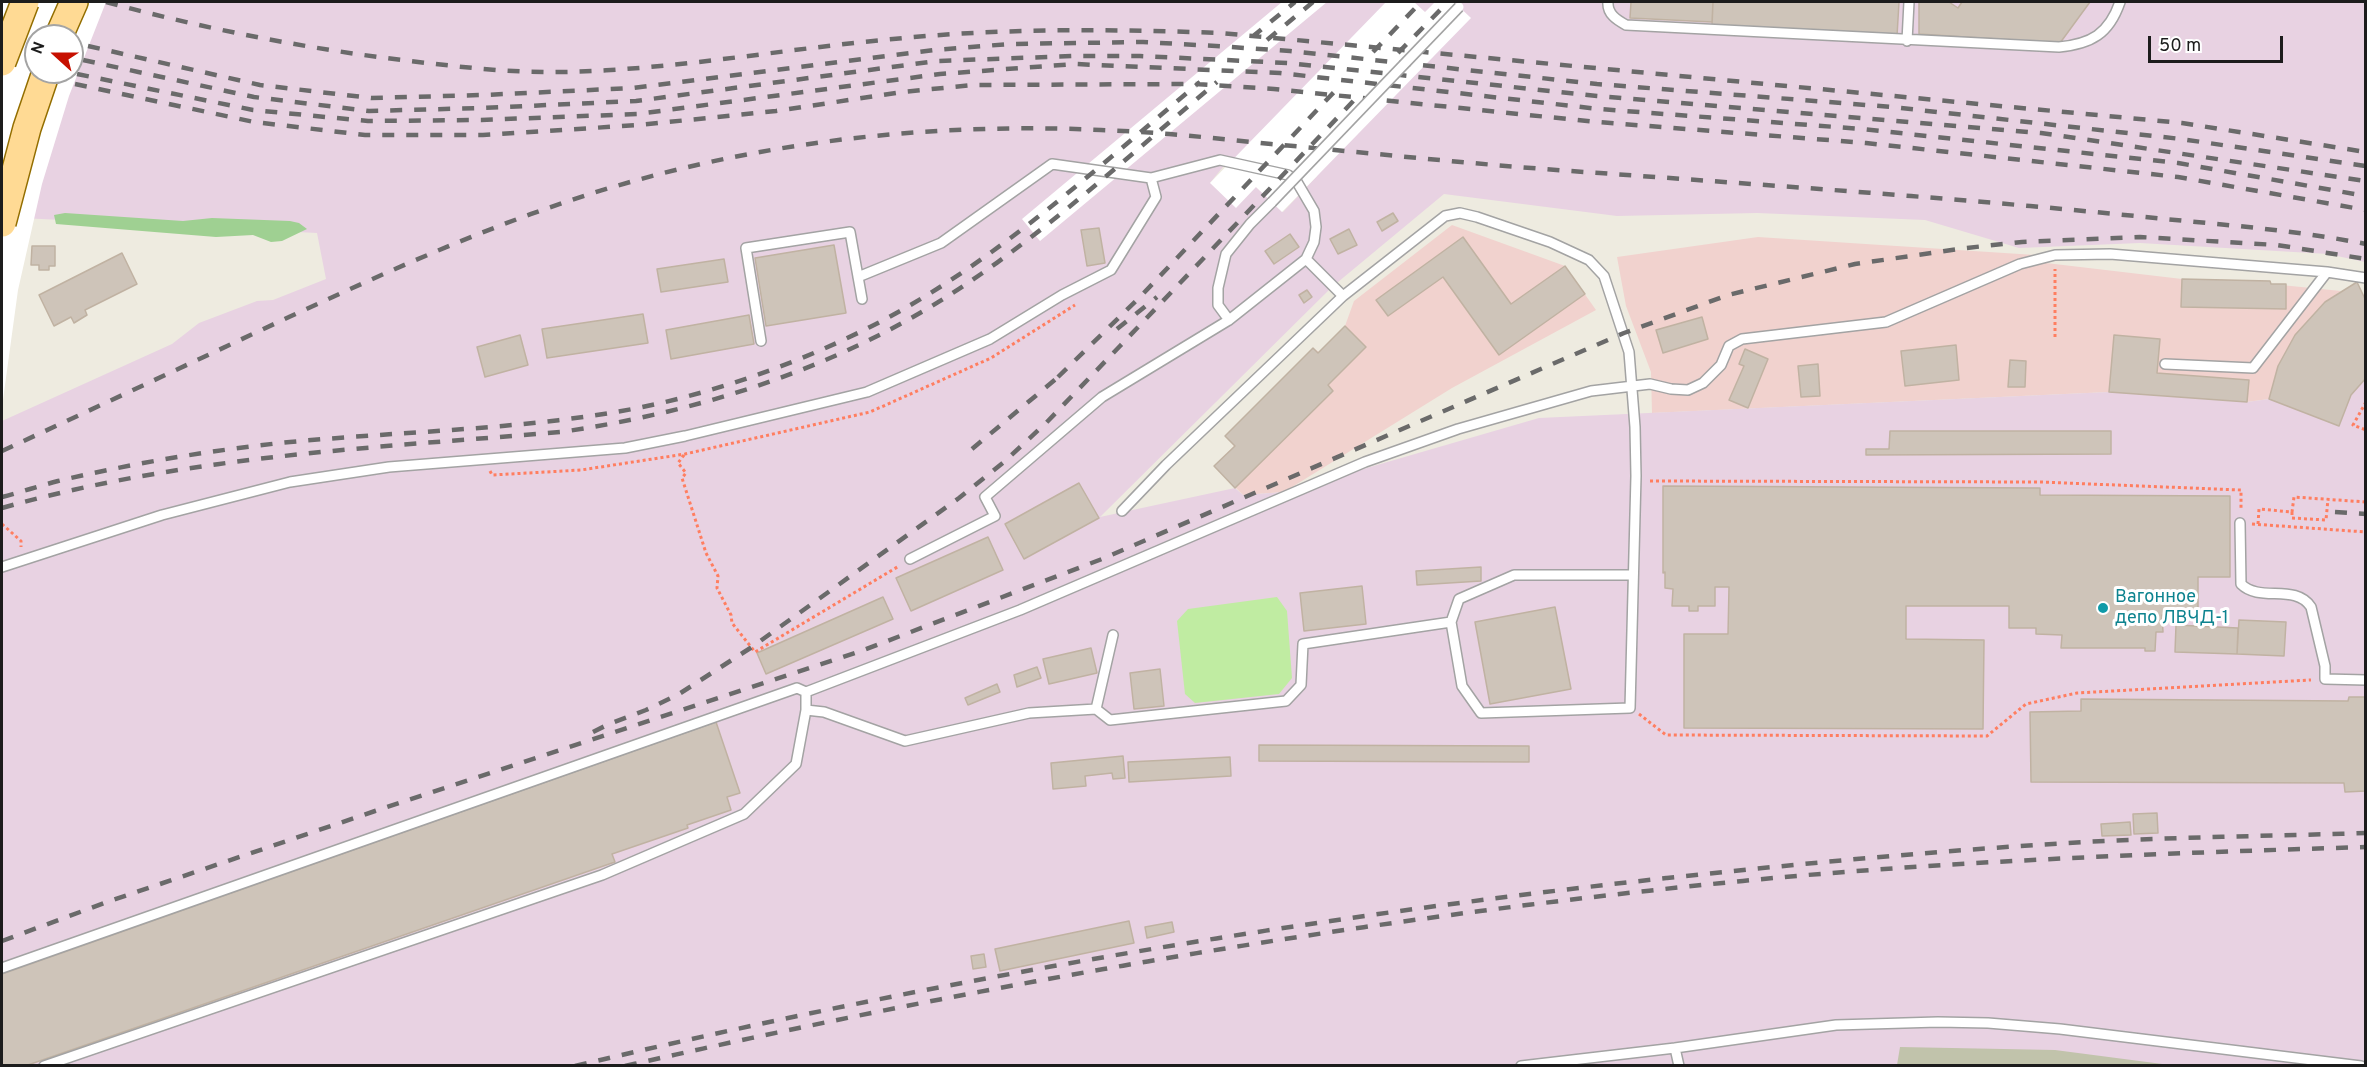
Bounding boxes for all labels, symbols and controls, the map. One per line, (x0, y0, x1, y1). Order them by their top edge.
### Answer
north arrow (24, 24, 84, 84)
scale bar (2151, 24, 2286, 62)
text: 50 m (2159, 35, 2201, 58)
text: N (28, 39, 50, 57)
place label: Вагонное депо ЛВЧД-1 (2115, 587, 2229, 630)
marker: Вагонное депо ЛВЧД-1 (2096, 601, 2110, 615)

